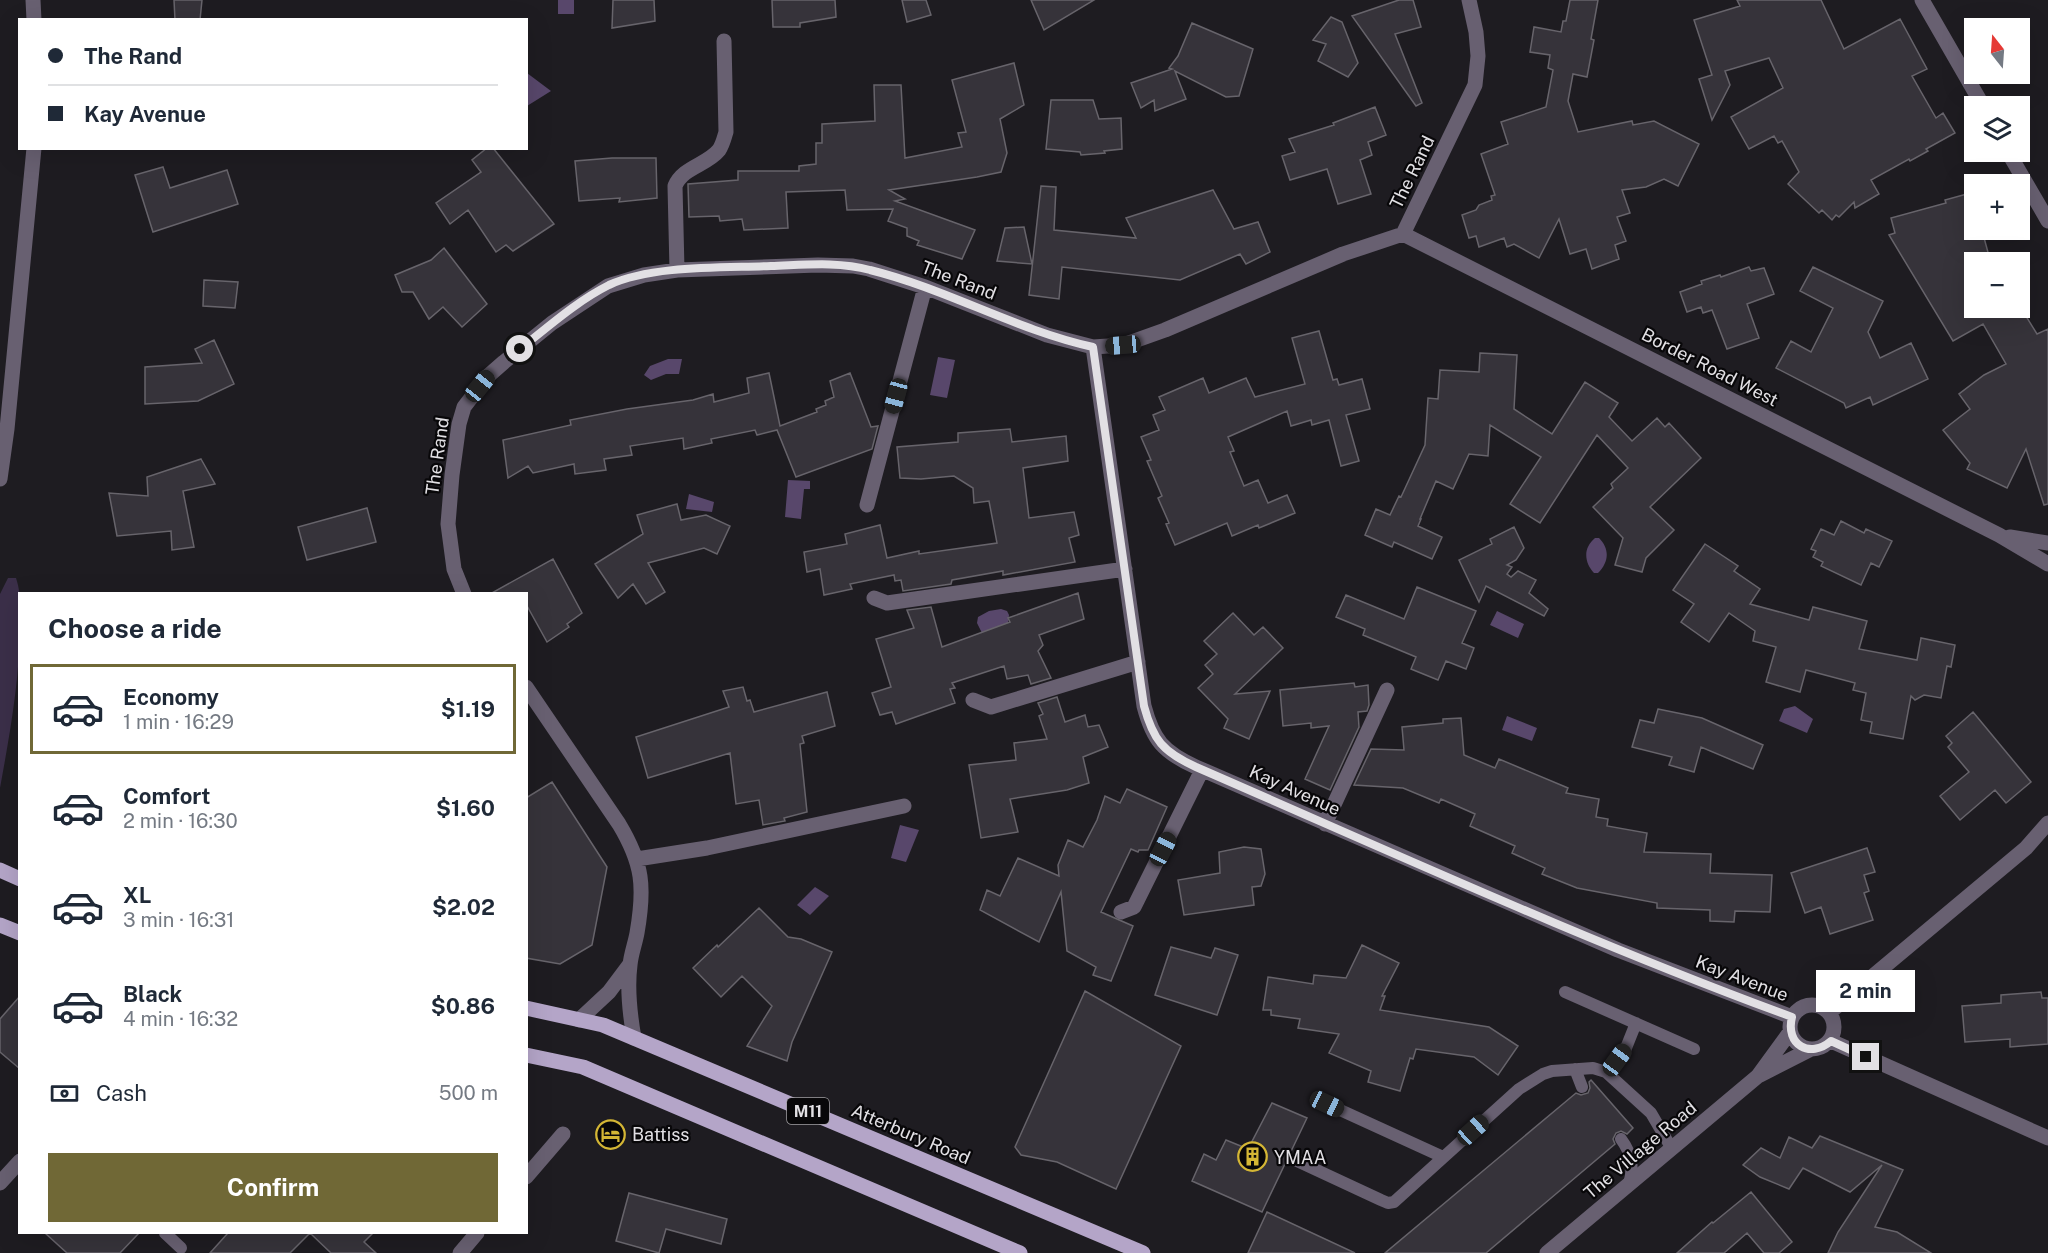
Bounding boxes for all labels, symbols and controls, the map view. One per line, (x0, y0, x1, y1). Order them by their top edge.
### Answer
north arrow (1964, 18, 2030, 84)
map controls (1964, 18, 2030, 318)
text: The Rand (84, 43, 182, 69)
button: layers (1964, 96, 2030, 162)
text: Kay Avenue (84, 101, 206, 127)
street label: The Rand (1385, 132, 1439, 212)
button: + (1964, 174, 2030, 240)
button: − (1964, 252, 2030, 318)
street label: The Rand (919, 256, 999, 304)
street label: Border Road West (1638, 323, 1782, 411)
car (1104, 334, 1142, 356)
route start (506, 335, 533, 362)
car (462, 366, 498, 406)
car (883, 376, 909, 416)
street label: The Rand (421, 416, 453, 496)
text: Choose a ride (48, 612, 222, 644)
icon: car (51, 682, 105, 736)
text: Economy (123, 684, 219, 710)
text: $1.19 (441, 696, 495, 722)
text: 1 min · 16:29 (123, 710, 234, 734)
street label: Kay Avenue (1246, 761, 1344, 819)
icon: car (51, 781, 105, 835)
text: Comfort (123, 783, 210, 809)
text: $1.60 (436, 795, 495, 821)
text: 2 min · 16:30 (123, 809, 238, 833)
car (1147, 829, 1179, 869)
icon: car (51, 880, 105, 934)
text: XL (123, 882, 151, 908)
text: $2.02 (432, 894, 495, 920)
text: 3 min · 16:31 (123, 908, 234, 932)
street label: Kay Avenue (1693, 951, 1791, 1005)
callout: 2 min (1816, 970, 1916, 1012)
icon: car (51, 979, 105, 1033)
text: 2 min (1839, 979, 1892, 1003)
text: Black (123, 981, 182, 1007)
text: $0.86 (431, 993, 495, 1019)
text: 4 min · 16:32 (123, 1007, 238, 1031)
car (1599, 1040, 1635, 1080)
route end (1852, 1043, 1879, 1070)
icon: cash (48, 1077, 81, 1110)
text: Cash (96, 1080, 147, 1106)
text: 500 m (439, 1081, 498, 1105)
car (1307, 1088, 1347, 1120)
street label: The Village Road (1580, 1097, 1700, 1203)
road number: M11 (787, 1098, 829, 1124)
street label: Atterbury Road (848, 1100, 974, 1168)
car (1454, 1111, 1492, 1149)
hotel icon: Battiss (595, 1118, 627, 1150)
place label: Battiss (632, 1124, 689, 1145)
building icon: YMAA (1237, 1141, 1269, 1173)
place label: YMAA (1274, 1147, 1327, 1168)
button: Confirm (48, 1153, 498, 1222)

